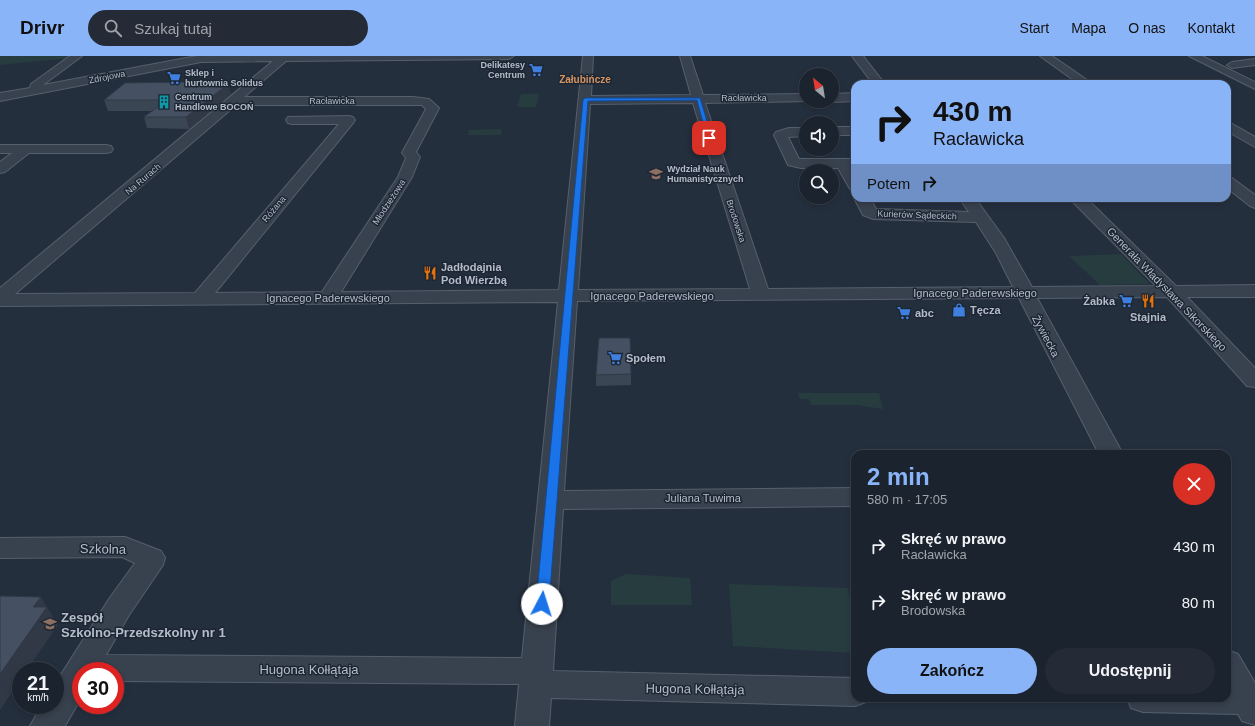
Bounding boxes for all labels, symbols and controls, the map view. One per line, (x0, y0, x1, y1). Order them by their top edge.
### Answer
search box (88, 10, 368, 46)
text: Drivr (20, 17, 64, 38)
icon: search (102, 17, 124, 39)
text: Szukaj tutaj (134, 20, 212, 37)
text: Start (1020, 20, 1049, 36)
text: Mapa (1071, 20, 1106, 36)
text: O nas (1128, 20, 1166, 36)
text: Kontakt (1188, 20, 1235, 36)
place label: Delikatesy Centrum (480, 60, 525, 80)
supermarket icon: Delikatesy Centrum (528, 62, 544, 78)
place label: Sklep i hurtownia Solidus (185, 68, 263, 88)
north arrow (799, 68, 839, 108)
map controls (799, 68, 839, 204)
street label: Zdrojowa (88, 69, 126, 85)
supermarket icon: Sklep i hurtownia Solidus (166, 70, 182, 86)
district label: Załubińcze (559, 74, 611, 85)
place label: Centrum Handlowe BOCOŃ (175, 92, 254, 112)
street label: Racławicka (721, 93, 767, 103)
building icon: Centrum Handlowe BOCOŃ (156, 94, 172, 110)
street label: Racławicka (309, 96, 355, 106)
icon: right (867, 96, 919, 148)
text: 430 m (933, 96, 1012, 127)
button: sound (799, 116, 839, 156)
pin (692, 121, 726, 155)
icon: arrive (698, 127, 720, 149)
text: Racławicka (933, 129, 1024, 149)
street label: Na Rurach (123, 161, 163, 197)
place label: Wydział Nauk Humanistycznych (667, 164, 744, 184)
button: search (799, 164, 839, 204)
school or university icon: Wydział Nauk Humanistycznych (648, 166, 664, 182)
icon: right (918, 172, 940, 194)
text: Potem (867, 175, 910, 192)
street label: Młodzieżowa (371, 177, 407, 227)
street label: Różana (260, 194, 288, 224)
street label: Brodowska (724, 198, 748, 244)
street label: Kurierów Sądeckich (877, 209, 957, 221)
street label: Generała Władysława Sikorskiego (1105, 225, 1229, 353)
place label: Jadłodajnia Pod Wierzbą (441, 261, 508, 286)
restaurant icon: Jadłodajnia Pod Wierzbą (422, 265, 438, 281)
street label: Ignacego Paderewskiego (913, 287, 1037, 299)
street label: Ignacego Paderewskiego (590, 290, 714, 302)
street label: Ignacego Paderewskiego (266, 292, 390, 304)
supermarket icon: Żabka (1118, 293, 1134, 309)
restaurant icon: Stajnia (1140, 293, 1156, 309)
place label: Żabka (1083, 295, 1116, 307)
shop icon: Tęcza (951, 302, 967, 318)
place label: Tęcza (970, 304, 1001, 316)
supermarket icon: abc (896, 305, 912, 321)
place label: abc (915, 307, 934, 319)
place label: Stajnia (1130, 311, 1167, 323)
street label: Żywiecka (1030, 313, 1062, 360)
supermarket icon: Społem (607, 350, 623, 366)
place label: Społem (626, 352, 666, 364)
text: 2 min (867, 463, 930, 490)
button: close (1173, 463, 1215, 505)
street label: Juliana Tuwima (665, 492, 742, 504)
text: 580 m · 17:05 (867, 492, 947, 507)
text: Skręć w prawo (901, 530, 1006, 547)
icon: right (867, 535, 889, 557)
text: 430 m (1173, 538, 1215, 555)
street label: Szkolna (80, 541, 127, 557)
text: Racławicka (901, 547, 967, 562)
position arrow (521, 583, 563, 625)
text: Skręć w prawo (901, 586, 1006, 603)
icon: right (867, 591, 889, 613)
text: 80 m (1182, 594, 1215, 611)
text: Brodowska (901, 603, 965, 618)
place label: Zespół Szkolno-Przedszkolny nr 1 (61, 610, 226, 640)
school or university icon: Zespół Szkolno-Przedszkolny nr 1 (42, 616, 58, 632)
button: Zakończ (867, 648, 1037, 694)
button: Udostępnij (1045, 648, 1215, 694)
speed limit sign: 30 (72, 662, 124, 714)
street label: Hugona Kołłątaja (259, 662, 359, 677)
text: 21 (27, 672, 49, 694)
street label: Hugona Kołłątaja (645, 681, 745, 697)
text: km/h (27, 692, 49, 703)

